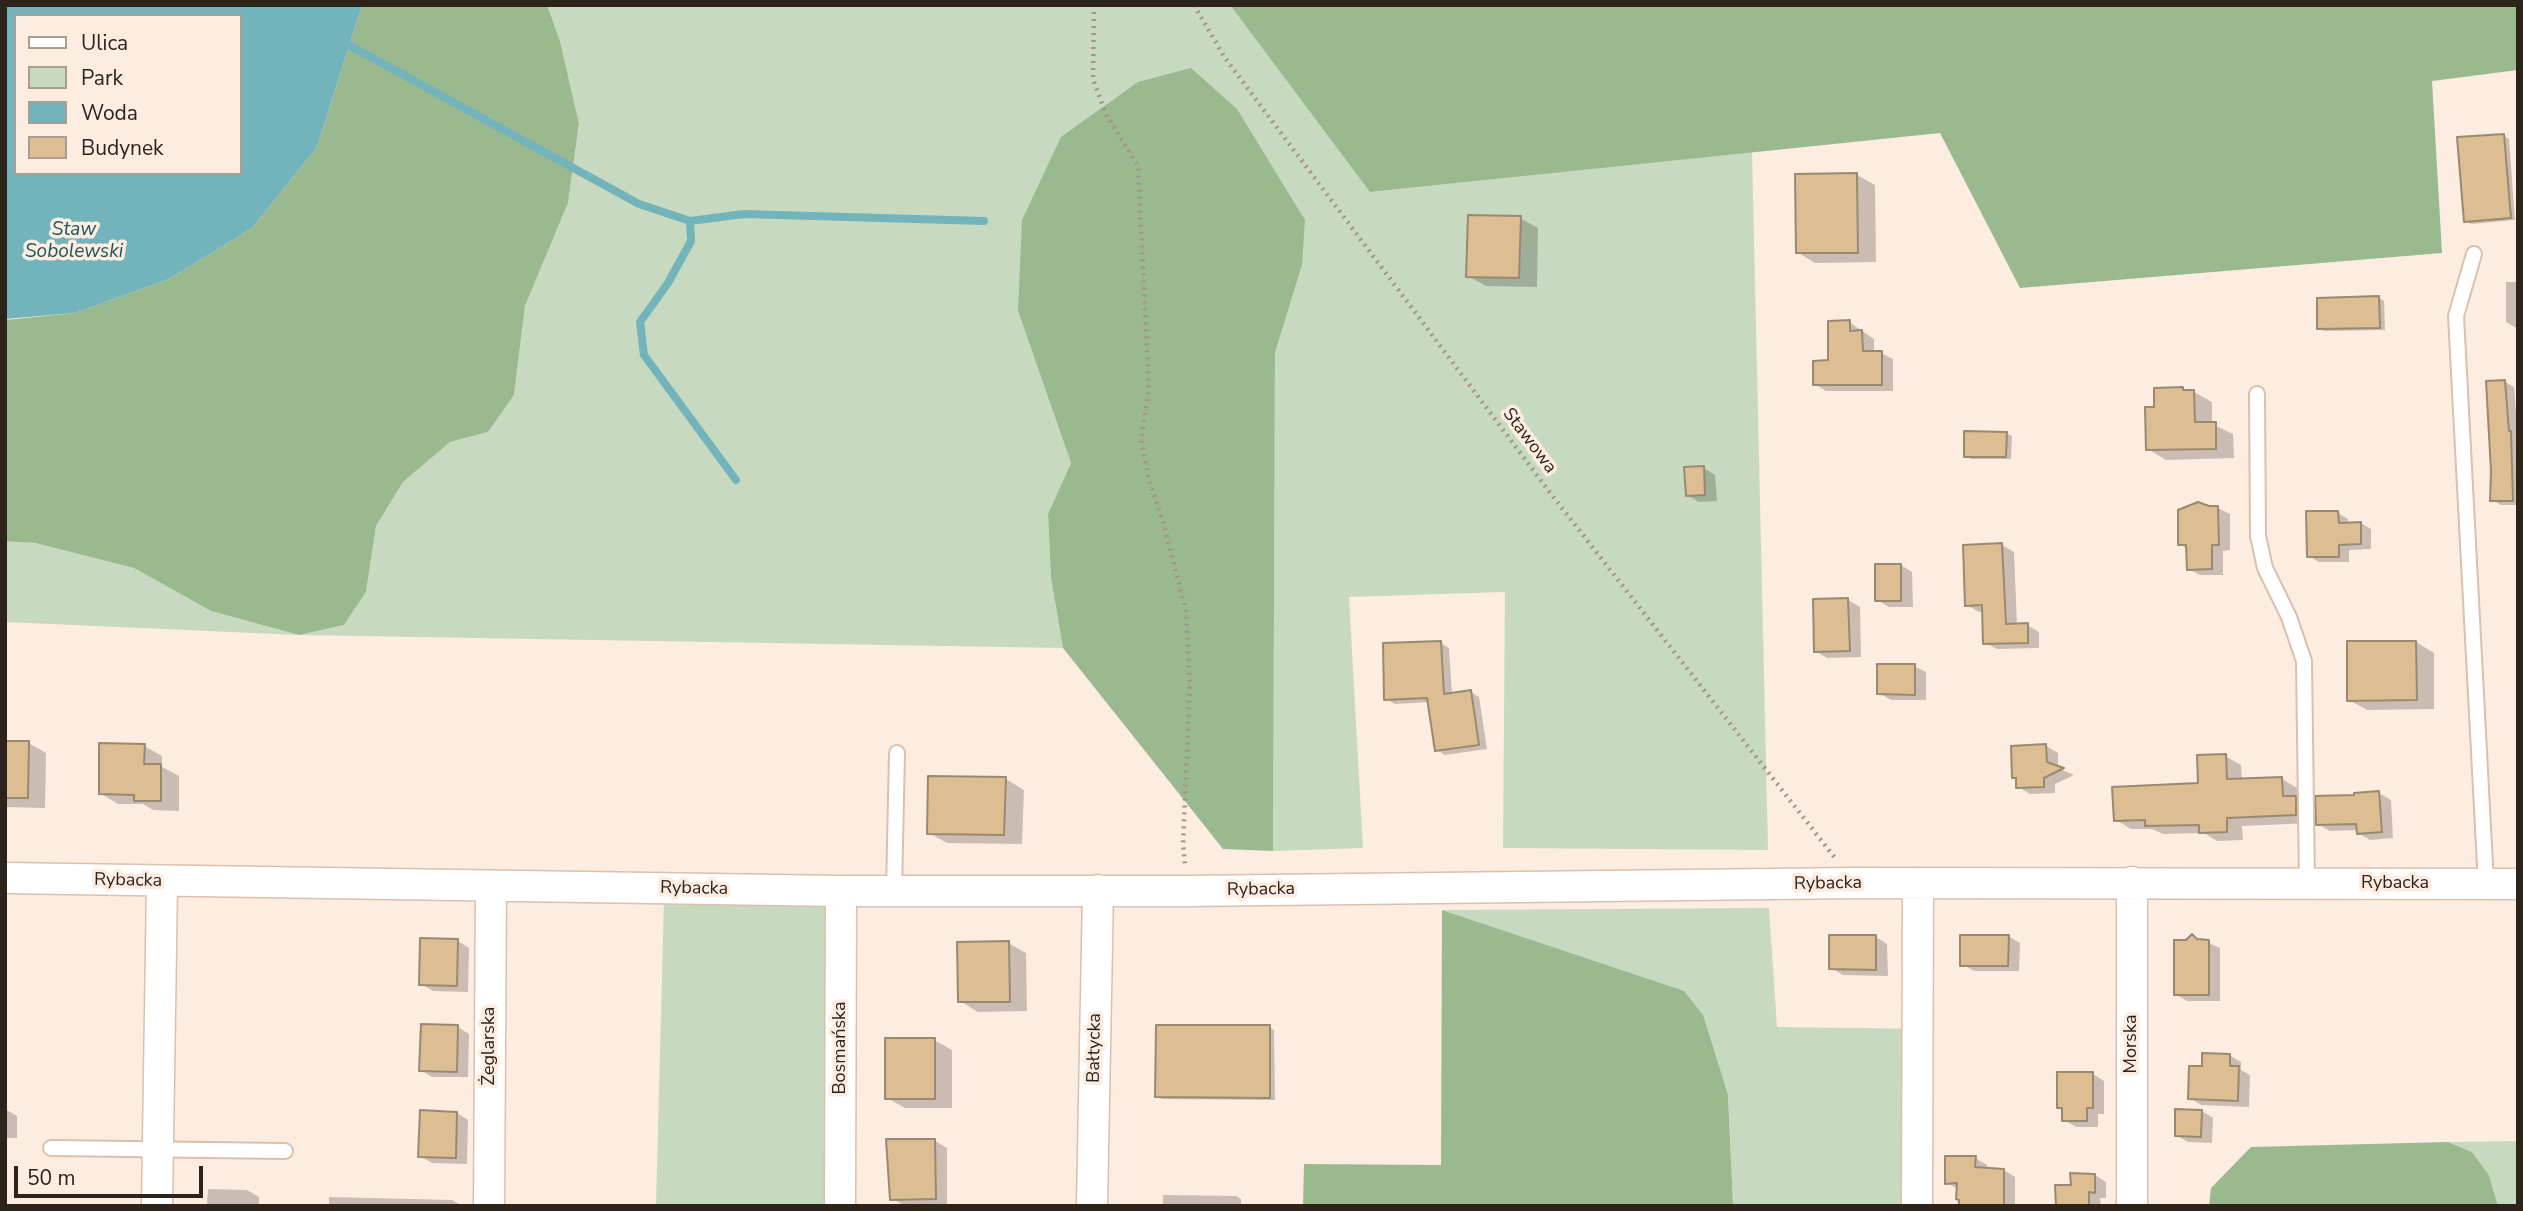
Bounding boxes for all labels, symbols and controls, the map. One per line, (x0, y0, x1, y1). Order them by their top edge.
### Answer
legend (14, 14, 242, 175)
text: Ulica (81, 29, 128, 57)
text: Park (81, 64, 123, 92)
text: Woda (81, 99, 138, 127)
text: Budynek (81, 134, 164, 162)
water label: Staw Sobolewski (25, 219, 123, 263)
street label: Stawowa (1497, 404, 1561, 478)
street label: Rybacka (94, 870, 162, 892)
street label: Rybacka (1794, 873, 1862, 895)
street label: Rybacka (2361, 873, 2429, 895)
street label: Rybacka (660, 878, 728, 900)
street label: Rybacka (1227, 879, 1295, 901)
street label: Bosmańska (830, 1001, 852, 1095)
street label: Żeglarska (479, 1007, 501, 1085)
street label: Bałtycka (1084, 1013, 1106, 1083)
street label: Morska (2121, 1015, 2143, 1073)
scale bar (18, 1152, 206, 1196)
text: 50 m (27, 1164, 76, 1192)

